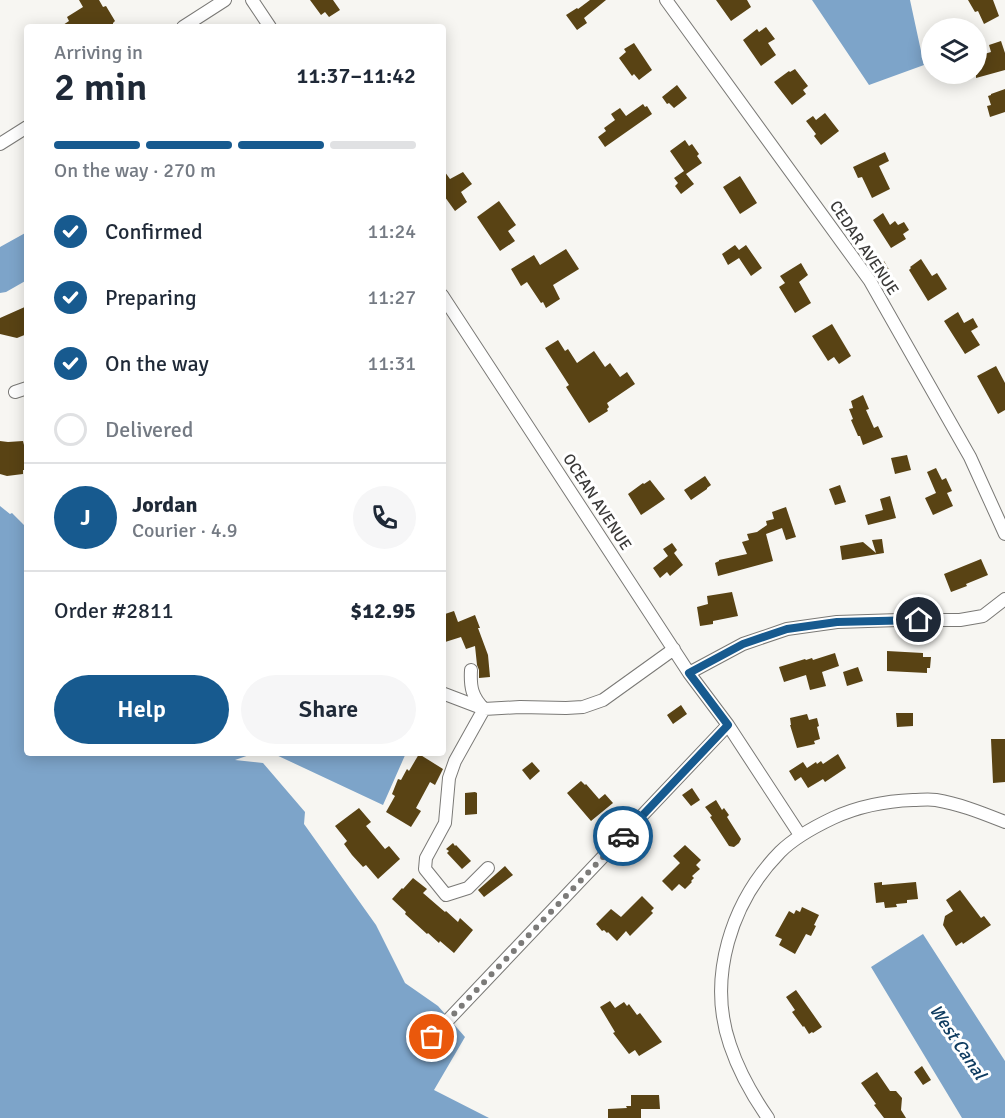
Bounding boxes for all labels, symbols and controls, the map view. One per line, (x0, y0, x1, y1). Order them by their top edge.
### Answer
map controls (921, 18, 987, 84)
button: layers (921, 18, 987, 84)
text: Arriving in (54, 40, 143, 65)
text: 11:37–11:42 (297, 62, 416, 89)
text: 2 min (54, 63, 147, 111)
text: On the way · 270 m (54, 158, 216, 183)
street label: CEDAR AVENUE (825, 197, 903, 299)
icon: check (54, 215, 87, 248)
text: Confirmed (105, 218, 203, 245)
text: 11:24 (367, 219, 416, 244)
icon: check (54, 281, 87, 314)
text: Preparing (105, 284, 197, 311)
text: 11:27 (367, 285, 416, 310)
icon: check (54, 347, 87, 380)
text: On the way (105, 350, 209, 377)
text: 11:31 (367, 351, 416, 376)
text: Delivered (105, 416, 193, 443)
street label: OCEAN AVENUE (558, 450, 636, 554)
button: phone (353, 486, 416, 549)
text: Jordan (132, 491, 198, 518)
text: J (80, 504, 91, 531)
text: Courier · 4.9 (132, 518, 238, 543)
pin (893, 594, 944, 645)
text: Order #2811 (54, 597, 174, 624)
text: $12.95 (350, 597, 416, 624)
icon: home (902, 603, 935, 636)
button: Help (54, 675, 229, 744)
button: Share (241, 675, 416, 744)
courier (593, 806, 653, 866)
icon: car (607, 820, 640, 853)
water label: West Canal (925, 1000, 992, 1085)
pin (406, 1011, 457, 1062)
icon: bag (415, 1020, 448, 1053)

